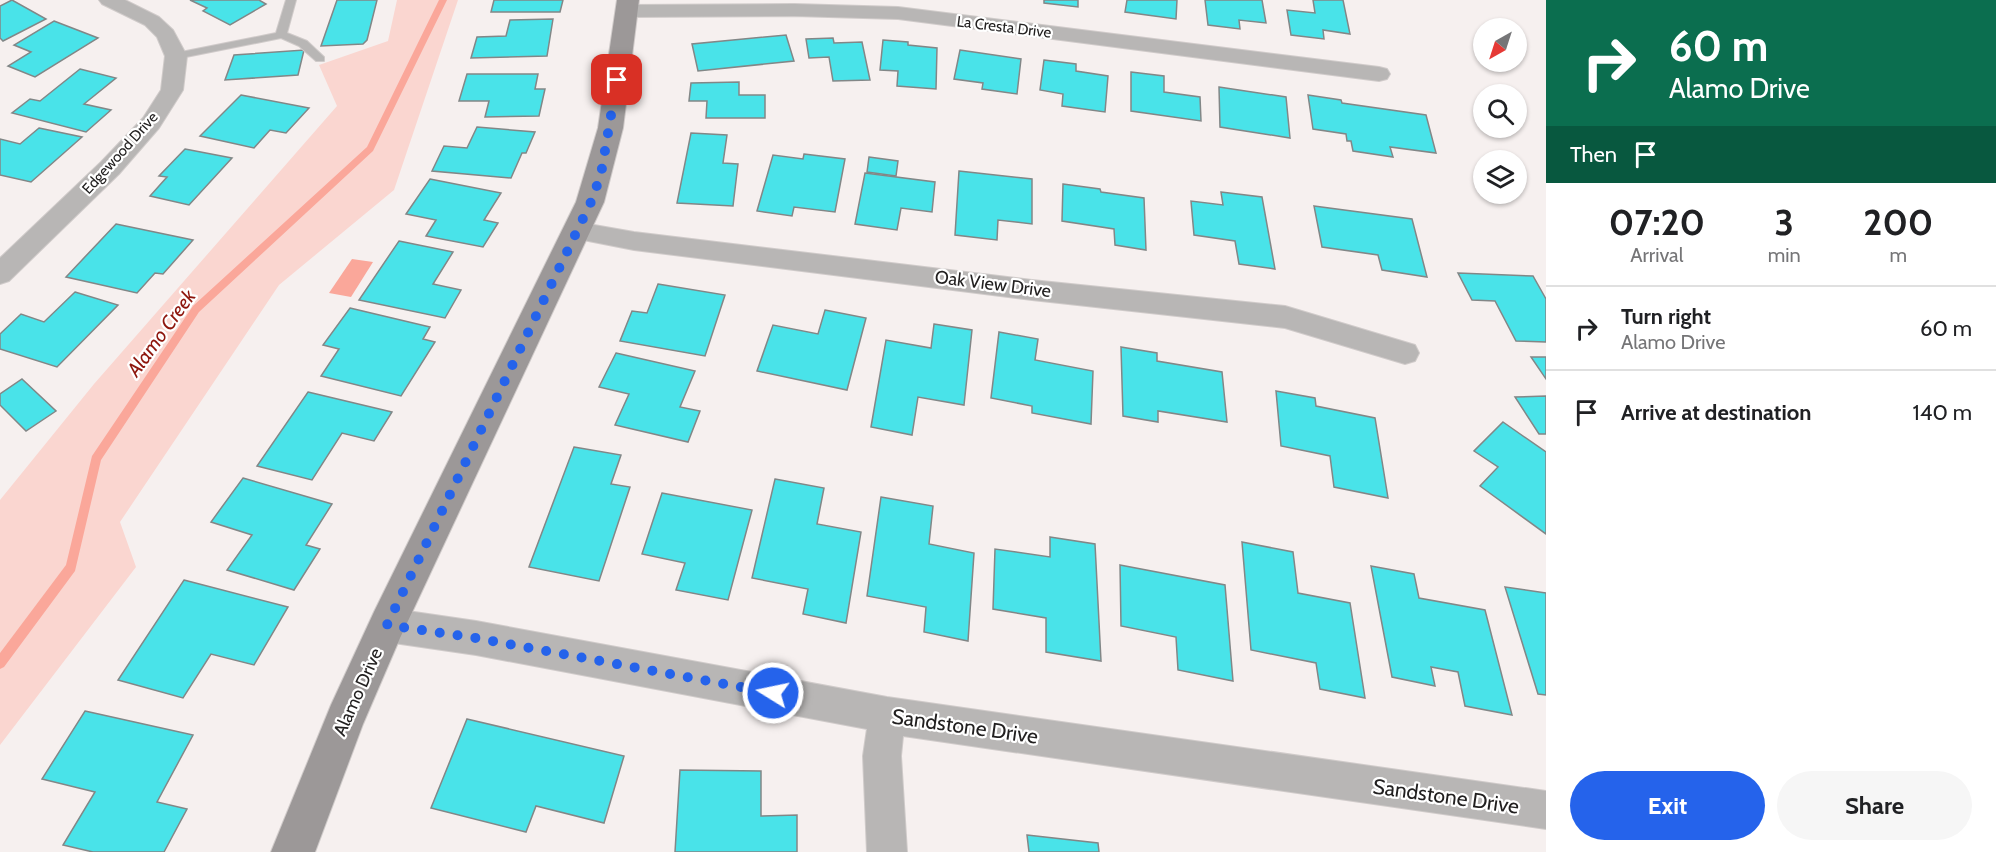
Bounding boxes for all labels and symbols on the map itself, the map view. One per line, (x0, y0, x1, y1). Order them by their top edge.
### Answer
street label: La Cresta Drive (956, 12, 1053, 42)
north arrow (1473, 18, 1527, 72)
pin (591, 54, 642, 105)
street label: Edgewood Drive (78, 108, 162, 198)
street label: Oak View Drive (934, 266, 1052, 302)
water label: Alamo Creek (121, 284, 201, 382)
street label: Alamo Drive (329, 645, 387, 739)
position arrow (741, 661, 805, 725)
street label: Sandstone Drive (890, 703, 1040, 749)
street label: Sandstone Drive (1371, 773, 1521, 819)

